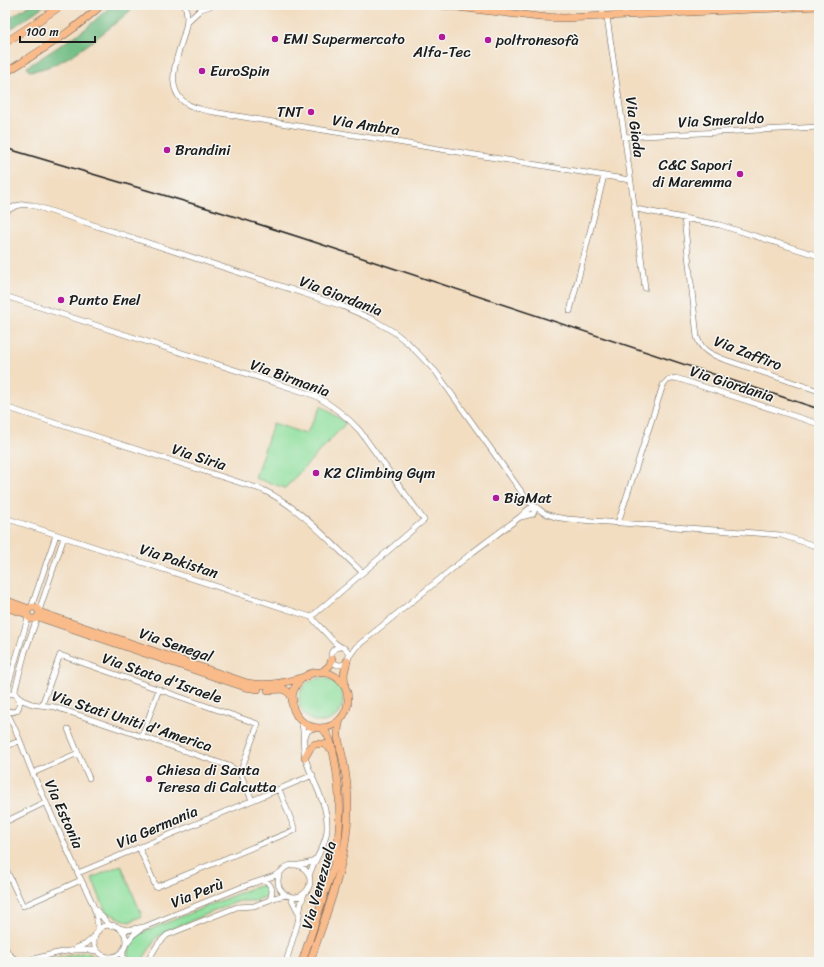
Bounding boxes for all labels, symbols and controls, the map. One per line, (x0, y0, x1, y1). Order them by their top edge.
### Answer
scale bar (20, 18, 95, 44)
text: 100 m (26, 21, 59, 43)
place label: EMI Supermercato (283, 26, 405, 52)
place label: poltronesofà (495, 27, 579, 53)
marker: Alfa-Tec (437, 32, 447, 42)
marker: EMI Supermercato (270, 34, 280, 44)
marker: poltronesofà (483, 35, 493, 45)
place label: Alfa-Tec (412, 39, 471, 65)
place label: EuroSpin (210, 58, 270, 84)
marker: EuroSpin (197, 66, 207, 76)
street label: Via Giada (618, 95, 652, 159)
place label: TNT (277, 99, 305, 125)
street label: Via Smeraldo (677, 105, 765, 135)
marker: TNT (306, 107, 316, 117)
street label: Via Ambra (331, 107, 402, 143)
place label: Brandini (175, 137, 231, 163)
marker: Brandini (162, 145, 172, 155)
place label: C&C Sapori di Maremma (652, 152, 733, 195)
marker: C&C Sapori di Maremma (735, 169, 745, 179)
street label: Via Giordania (296, 268, 387, 324)
place label: Punto Enel (69, 287, 141, 313)
marker: Punto Enel (56, 295, 66, 305)
street label: Via Zaffiro (710, 328, 786, 378)
street label: Via Birmania (246, 352, 334, 405)
street label: Via Giordania (687, 358, 778, 410)
street label: Via Siria (168, 436, 230, 478)
place label: K2 Climbing Gym (324, 460, 436, 486)
marker: K2 Climbing Gym (311, 468, 321, 478)
place label: BigMat (504, 485, 553, 511)
marker: BigMat (491, 493, 501, 503)
street label: Via Pakistan (136, 536, 222, 586)
street label: Via Senegal (136, 620, 217, 670)
street label: Via Stato d'Israele (99, 645, 225, 711)
street label: Via Stati Uniti d'America (48, 683, 216, 759)
place label: Chiesa di Santa Teresa di Calcutta (157, 757, 277, 800)
marker: Chiesa di Santa Teresa di Calcutta (144, 774, 154, 784)
street label: Via Estonia (37, 775, 91, 853)
street label: Via Germania (112, 798, 202, 856)
street label: Via Venezuela (294, 837, 344, 932)
street label: Via Perù (167, 871, 227, 915)

